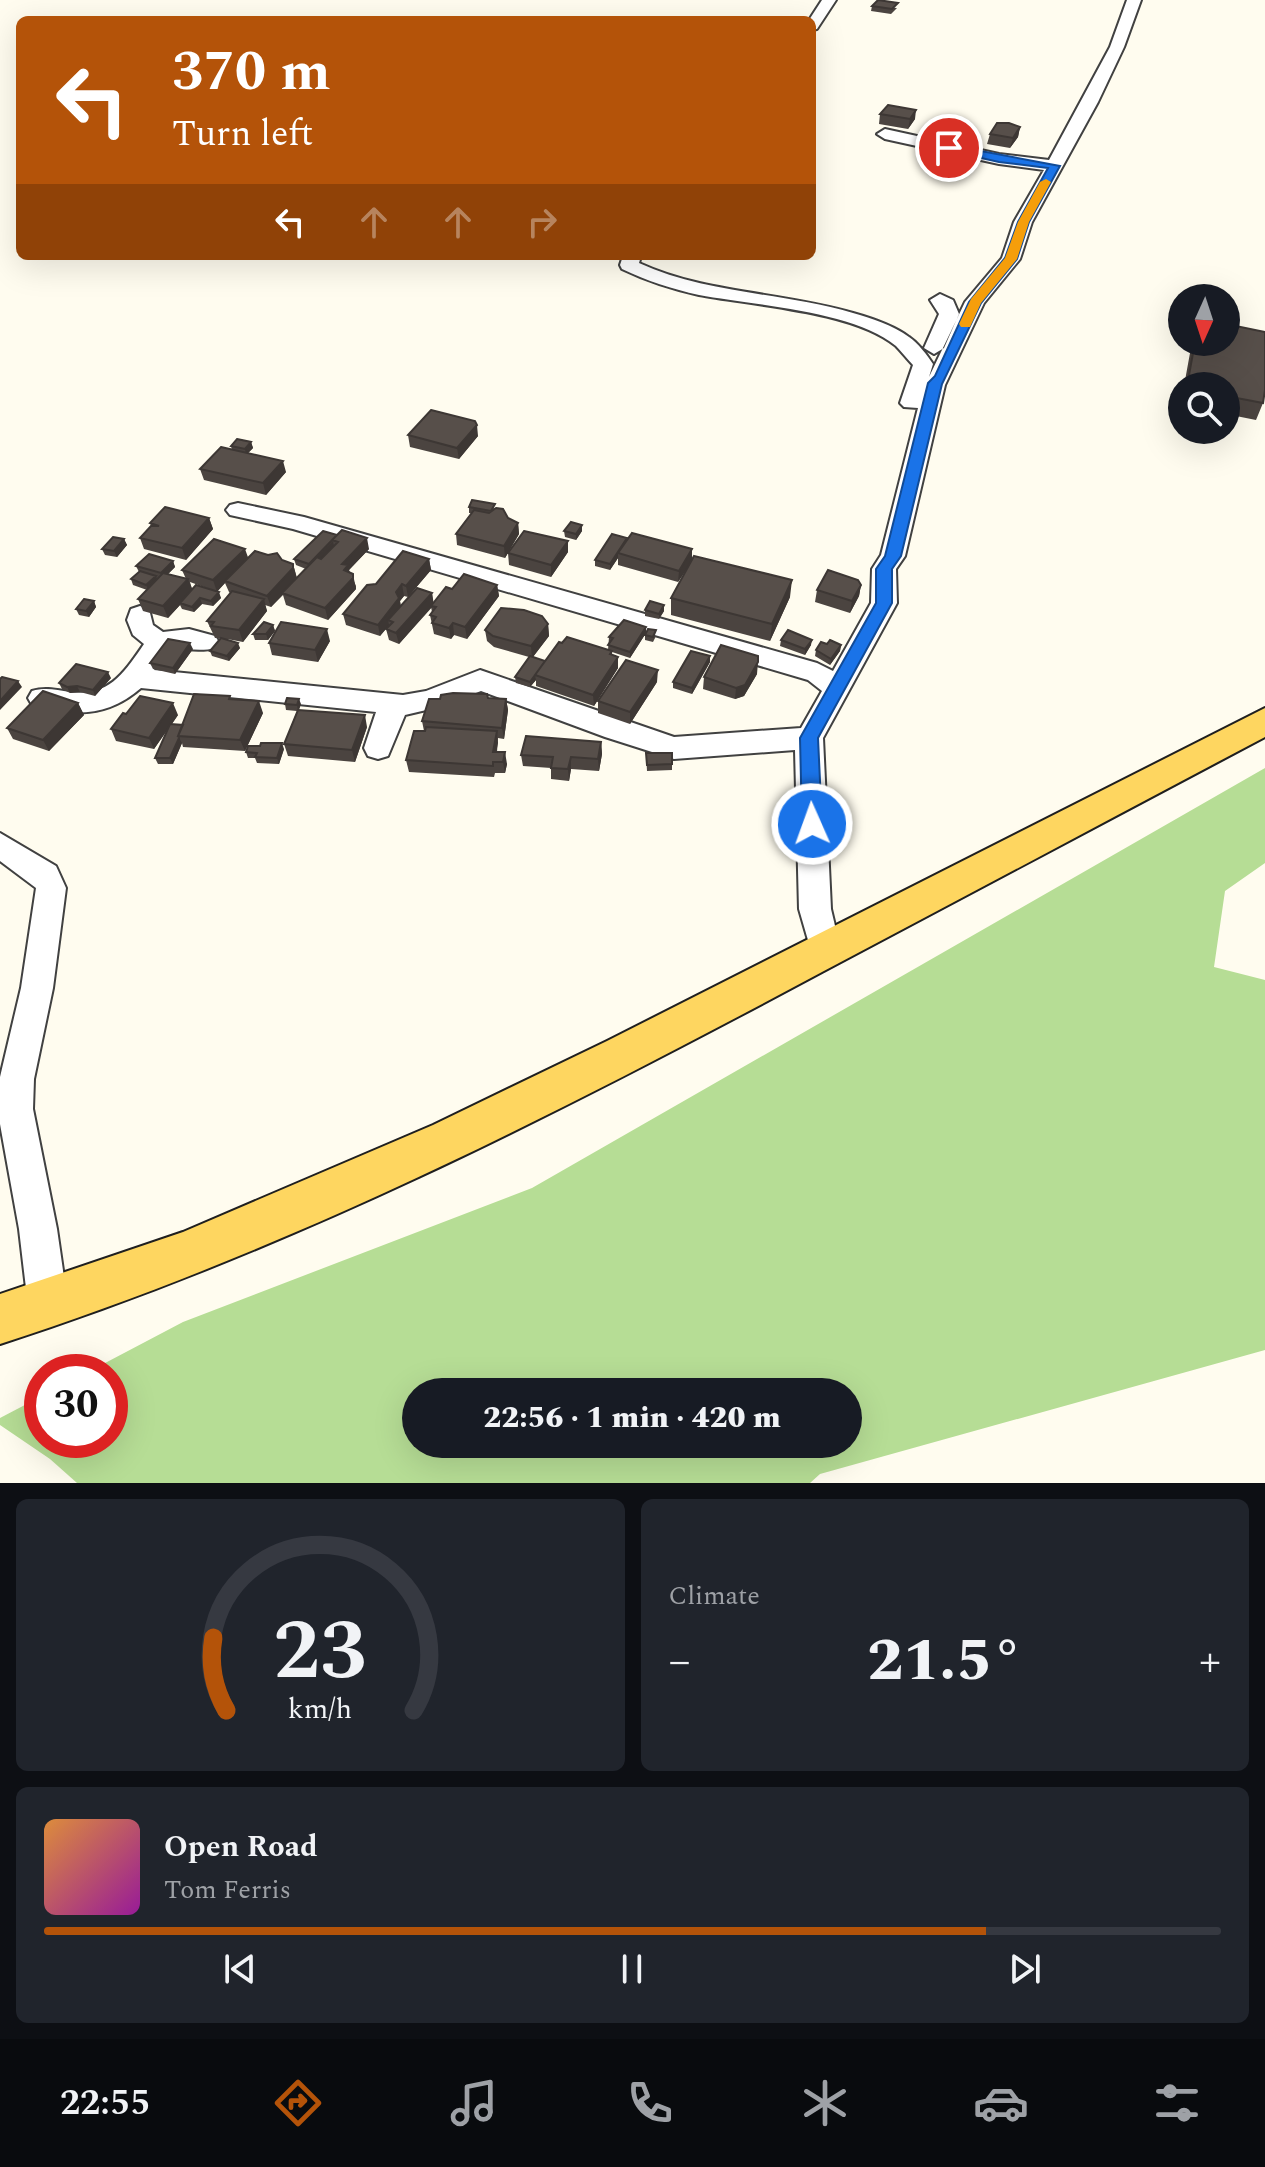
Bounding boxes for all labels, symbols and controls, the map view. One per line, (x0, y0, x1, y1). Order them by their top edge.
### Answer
text: 370 m (172, 30, 331, 115)
icon: left (40, 48, 144, 152)
text: Turn left (172, 107, 313, 162)
pin (915, 114, 983, 182)
icon: arrive (927, 126, 971, 170)
icon: left (268, 200, 312, 244)
icon: ahead (352, 200, 396, 244)
icon: ahead (436, 200, 480, 244)
icon: right (520, 200, 564, 244)
north arrow (1168, 284, 1240, 356)
map controls (1168, 284, 1240, 444)
button: search (1168, 372, 1240, 444)
position arrow (770, 782, 854, 866)
speed limit sign: 30 (24, 1354, 128, 1458)
text: 22:56 · 1 min · 420 m (483, 1395, 781, 1441)
text: Climate (669, 1576, 760, 1616)
text: 23 (274, 1589, 367, 1716)
text: 21.5° (867, 1615, 1022, 1707)
text: − (669, 1628, 691, 1695)
text: + (1199, 1628, 1221, 1695)
text: km/h (288, 1688, 352, 1731)
text: Open Road (164, 1824, 318, 1870)
text: Tom Ferris (164, 1870, 291, 1910)
icon: previous (218, 1947, 262, 1991)
icon: pause (610, 1947, 654, 1991)
icon: next (1003, 1947, 1047, 1991)
icon: directions (270, 2075, 326, 2131)
icon: music (446, 2075, 502, 2131)
icon: phone (622, 2075, 678, 2131)
icon: climate (797, 2075, 853, 2131)
icon: car (973, 2075, 1029, 2131)
icon: filters (1149, 2075, 1205, 2131)
text: 22:55 (60, 2076, 150, 2131)

